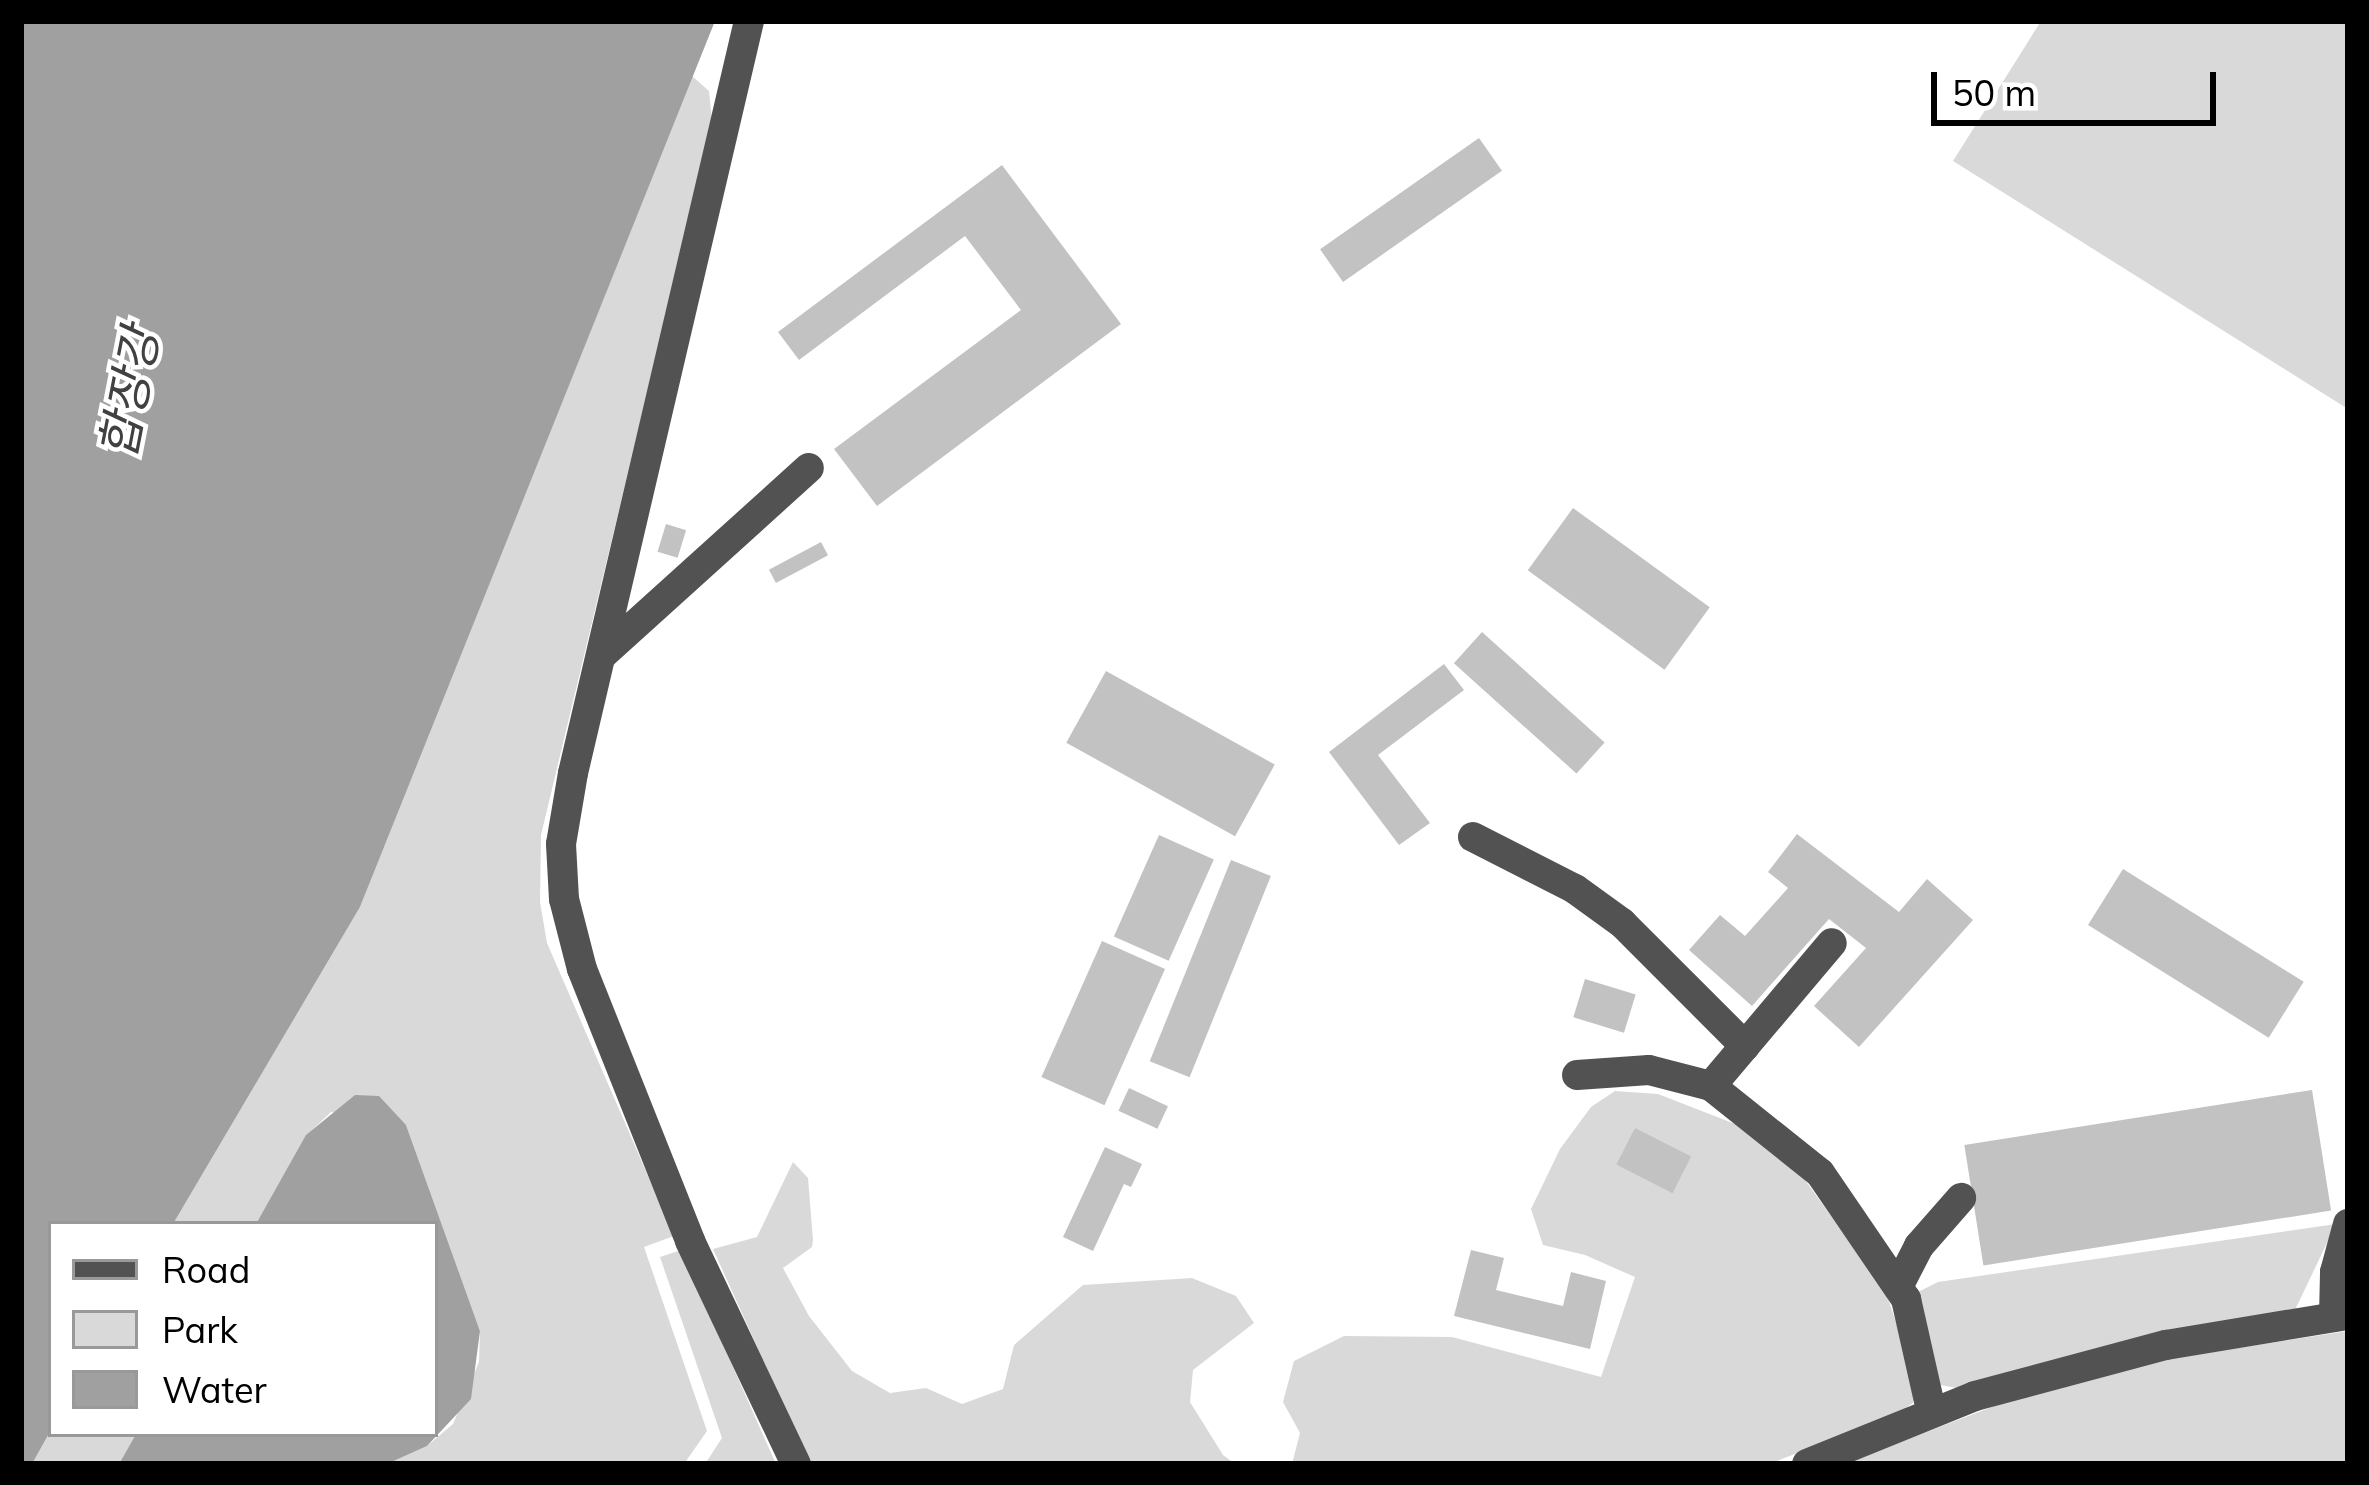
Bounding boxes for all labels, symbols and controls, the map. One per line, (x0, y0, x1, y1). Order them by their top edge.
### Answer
scale bar (1937, 48, 2222, 122)
text: 50 m (1952, 70, 2036, 115)
water label: 합장강 (88, 322, 170, 464)
legend (48, 1221, 438, 1437)
text: Road (162, 1247, 250, 1292)
text: Park (162, 1307, 238, 1352)
text: Water (162, 1367, 267, 1412)

